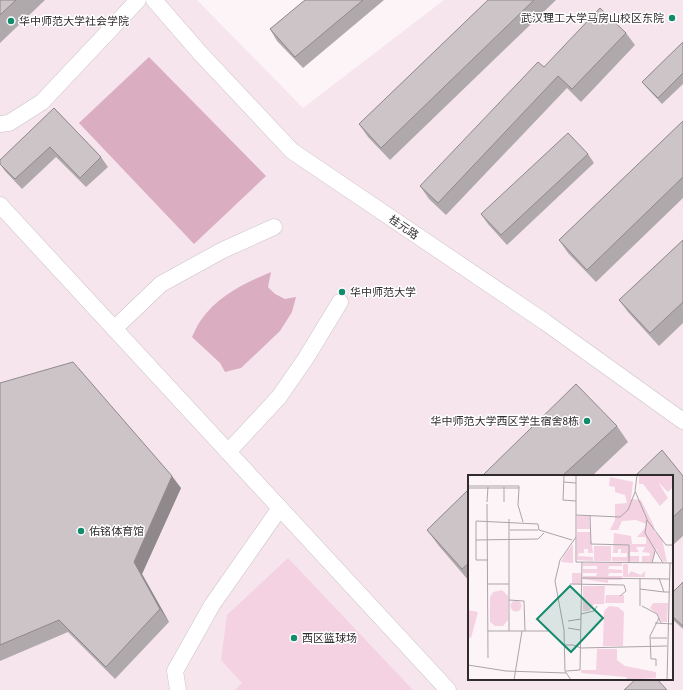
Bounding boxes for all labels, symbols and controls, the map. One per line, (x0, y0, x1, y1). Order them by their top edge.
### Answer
place label: 武汉理工大学马房山校区东院 (521, 12, 664, 25)
marker: 武汉理工大学马房山校区东院 (667, 13, 677, 23)
place label: 华中师范大学社会学院 (19, 15, 129, 28)
marker: 华中师范大学社会学院 (6, 16, 16, 26)
street label: 桂元路 (386, 213, 421, 242)
place label: 华中师范大学 (350, 286, 416, 299)
marker: 华中师范大学 (337, 287, 347, 297)
place label: 华中师范大学西区学生宿舍8栋 (431, 415, 579, 428)
marker: 华中师范大学西区学生宿舍8栋 (582, 416, 592, 426)
inset map (468, 475, 673, 680)
place label: 佑铭体育馆 (89, 525, 144, 538)
marker: 佑铭体育馆 (76, 526, 86, 536)
place label: 西区篮球场 (302, 632, 357, 645)
marker: 西区篮球场 (289, 633, 299, 643)

